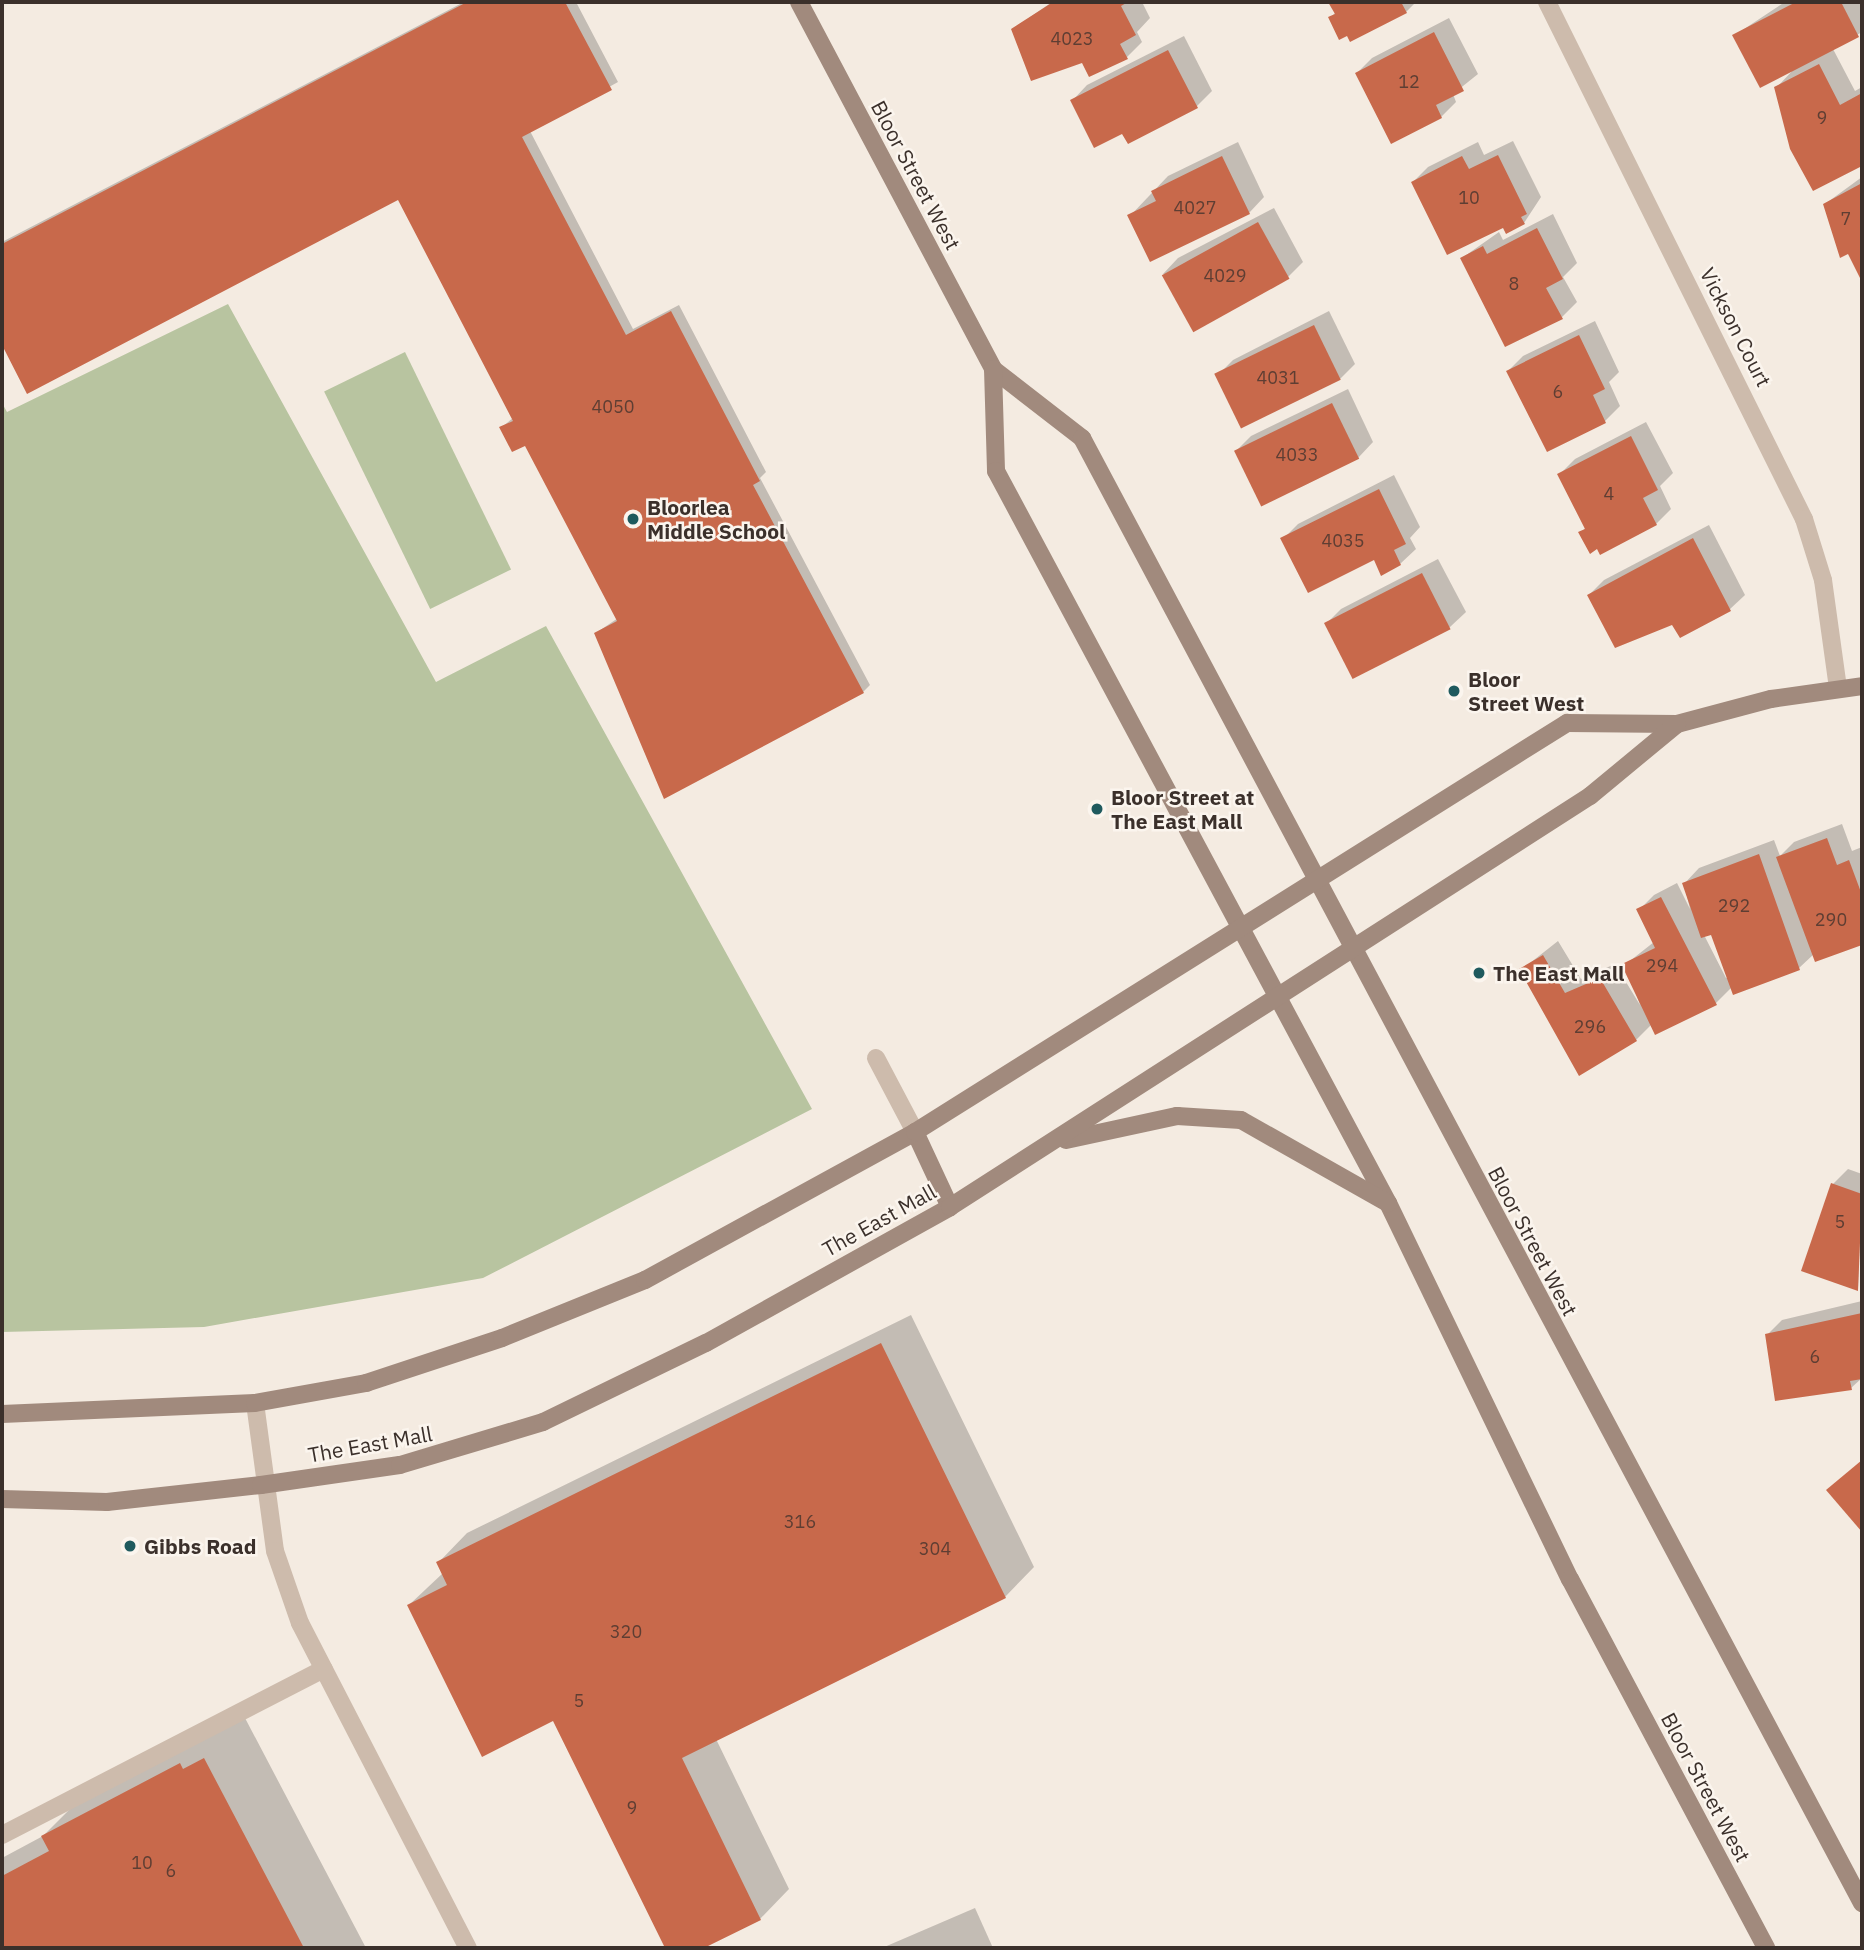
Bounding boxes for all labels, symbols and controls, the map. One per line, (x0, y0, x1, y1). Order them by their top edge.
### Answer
house number: 4023 (1050, 28, 1094, 50)
house number: 12 (1398, 71, 1420, 93)
street label: Bloor Street West (866, 96, 966, 254)
house number: 9 (1817, 107, 1827, 129)
house number: 10 (1458, 187, 1480, 209)
house number: 4027 (1173, 197, 1217, 219)
house number: 7 (1841, 208, 1851, 230)
street label: Vickson Court (1695, 263, 1777, 391)
house number: 4029 (1203, 265, 1247, 287)
house number: 8 (1509, 273, 1519, 295)
house number: 4031 (1256, 367, 1300, 389)
house number: 6 (1553, 381, 1563, 403)
house number: 4050 (591, 396, 635, 418)
house number: 4033 (1275, 444, 1319, 466)
house number: 4 (1604, 483, 1614, 505)
place label: Bloorlea Middle School (647, 494, 785, 544)
marker: Bloorlea Middle School (625, 511, 641, 527)
house number: 4035 (1321, 530, 1365, 552)
place label: Bloor Street West (1468, 666, 1584, 716)
marker: Bloor Street West (1446, 683, 1462, 699)
place label: Bloor Street at The East Mall (1111, 784, 1254, 834)
marker: Bloor Street at The East Mall (1089, 801, 1105, 817)
house number: 292 (1718, 895, 1750, 917)
house number: 290 (1815, 909, 1847, 931)
house number: 294 (1646, 955, 1678, 977)
place label: The East Mall (1493, 960, 1624, 986)
marker: The East Mall (1471, 965, 1487, 981)
house number: 296 (1574, 1016, 1606, 1038)
street label: Bloor Street West (1483, 1162, 1583, 1320)
street label: The East Mall (818, 1178, 940, 1262)
house number: 5 (1835, 1211, 1845, 1233)
house number: 6 (1810, 1346, 1820, 1368)
street label: The East Mall (306, 1421, 434, 1467)
house number: 316 (784, 1511, 816, 1533)
place label: Gibbs Road (144, 1533, 257, 1559)
marker: Gibbs Road (122, 1538, 138, 1554)
house number: 304 (919, 1538, 951, 1560)
house number: 320 (610, 1621, 642, 1643)
house number: 5 (574, 1690, 584, 1712)
street label: Bloor Street West (1656, 1708, 1756, 1866)
house number: 9 (627, 1797, 637, 1819)
house number: 10 (131, 1852, 153, 1874)
house number: 6 (166, 1860, 176, 1882)

